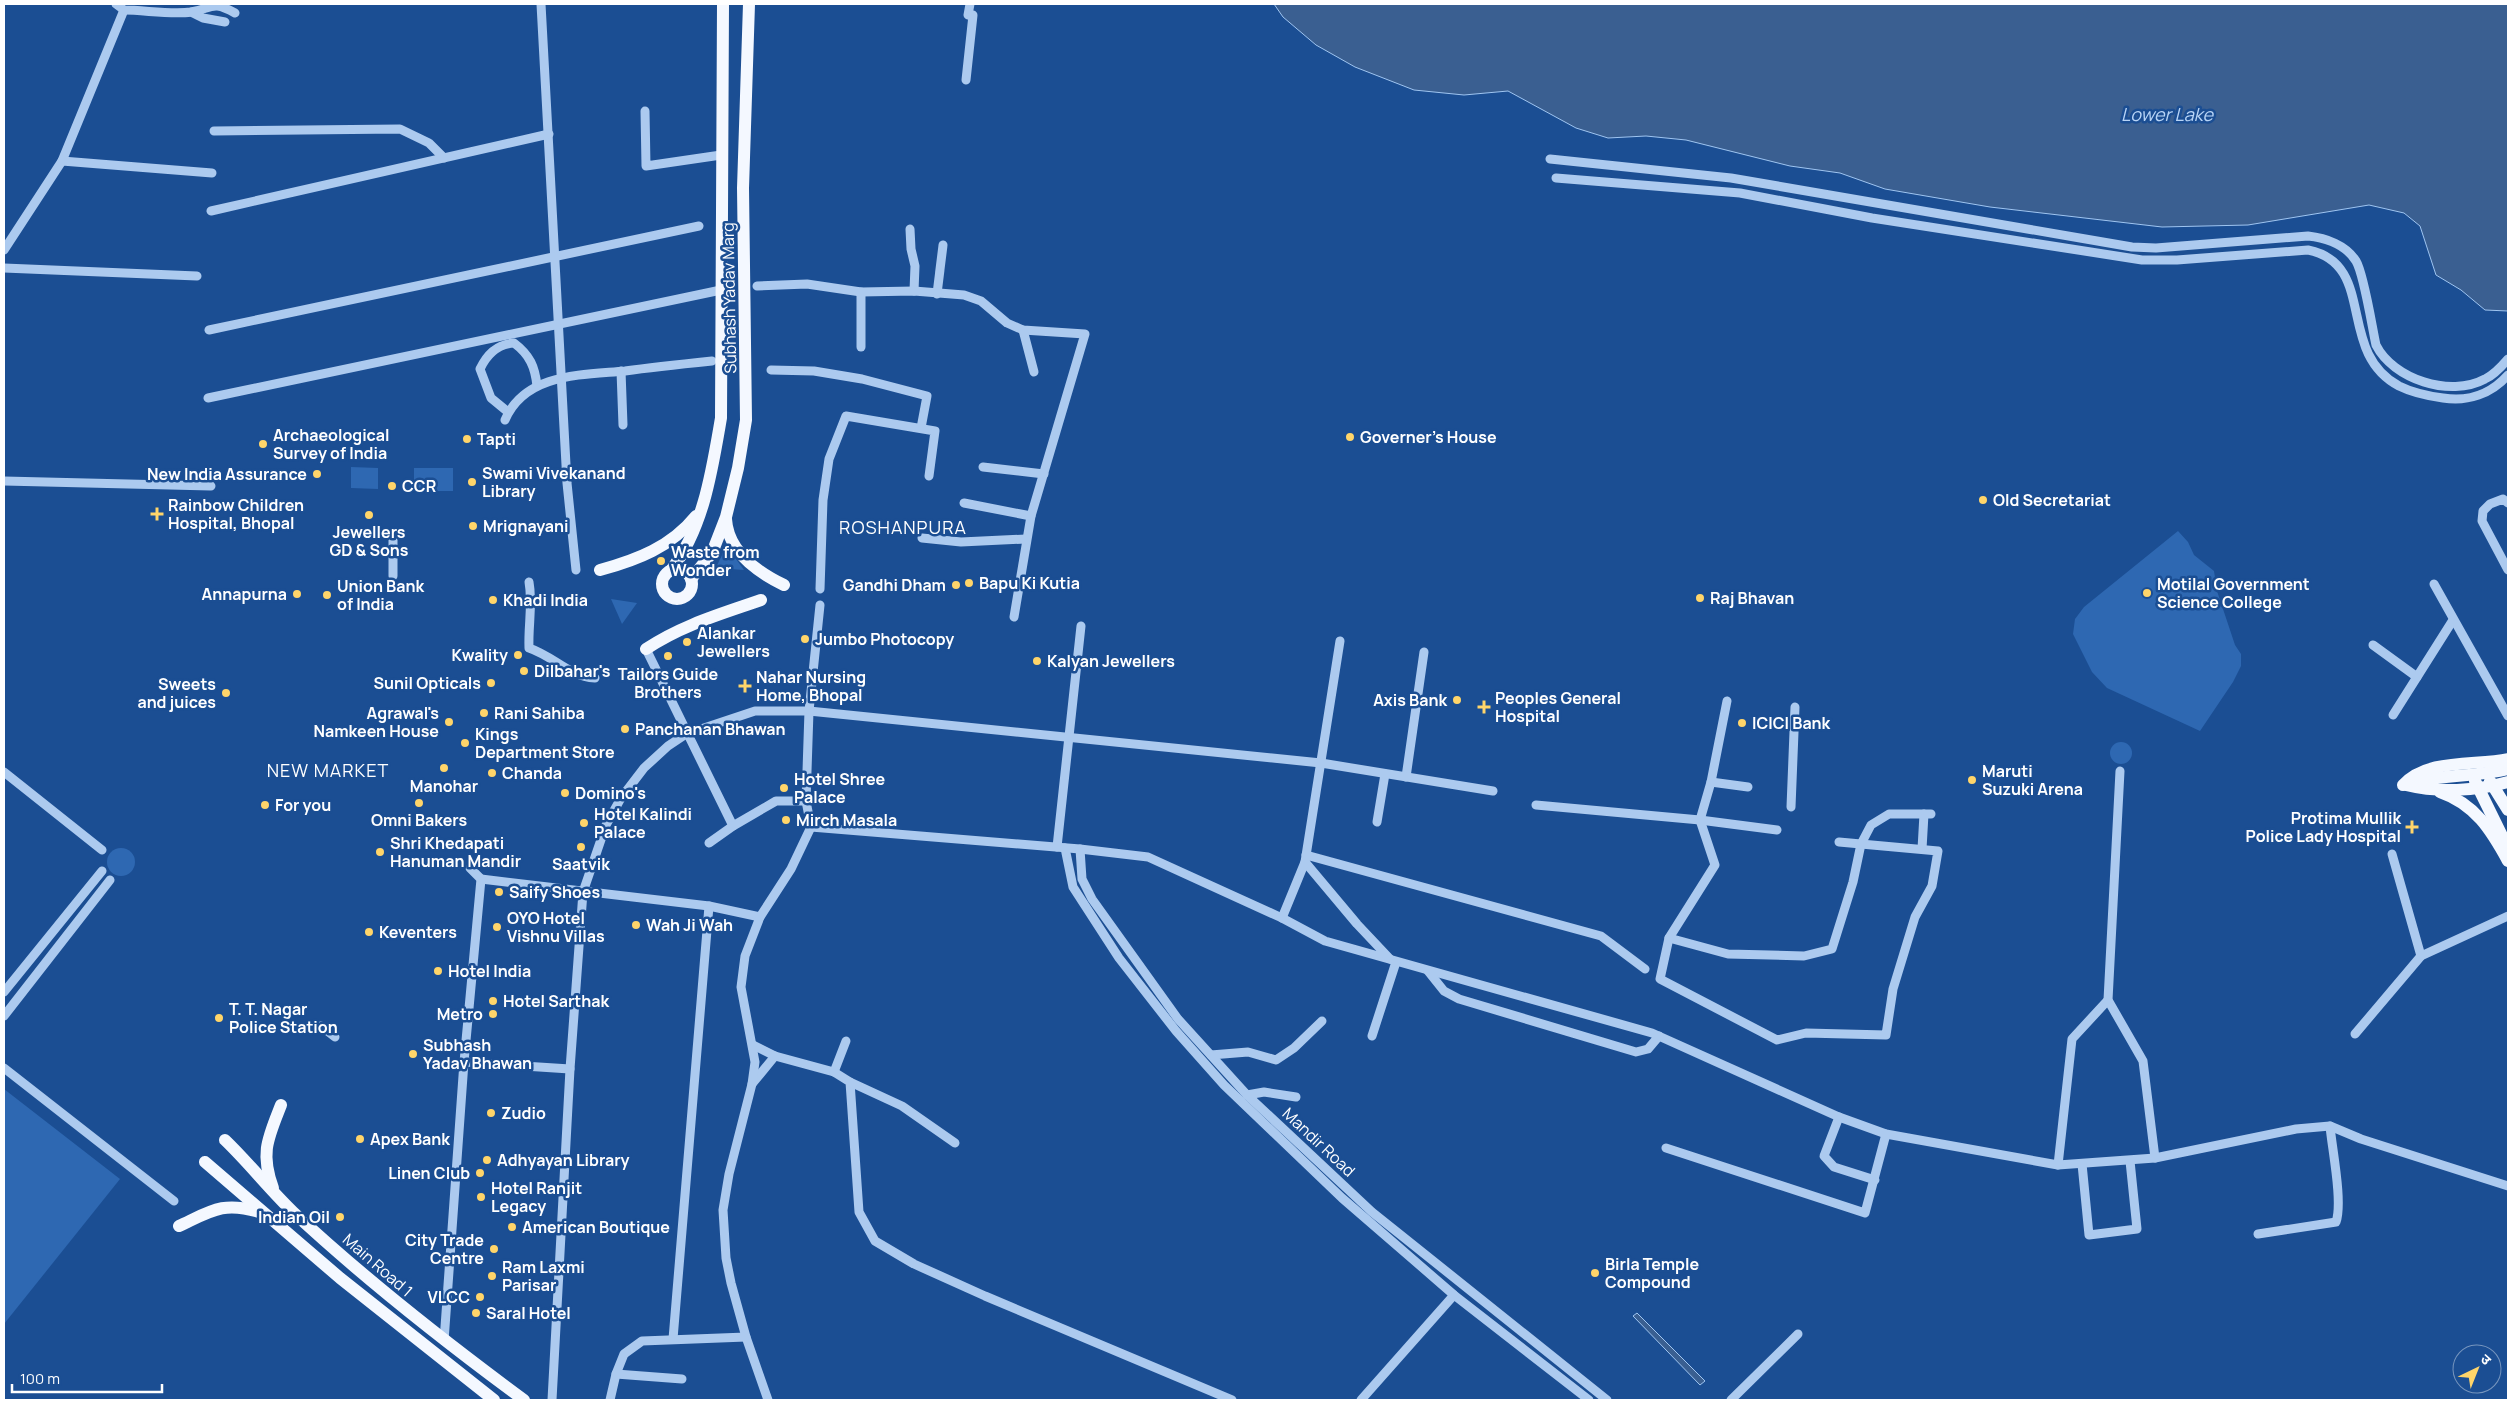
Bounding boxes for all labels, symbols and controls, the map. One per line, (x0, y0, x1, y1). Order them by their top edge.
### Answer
water label: Lower Lake (2121, 102, 2214, 126)
street label: Subhash Yadav Marg (717, 222, 741, 374)
place label: Archaeological Survey of India (273, 424, 389, 464)
place label: Governer's House (1360, 426, 1497, 448)
place label: Tapti (477, 428, 516, 450)
marker: Governer's House (1344, 431, 1356, 443)
marker: Tapti (461, 433, 473, 445)
marker: Archaeological Survey of India (257, 438, 269, 450)
place label: Swami Vivekanand Library (482, 462, 626, 502)
place label: New India Assurance (147, 463, 307, 485)
marker: New India Assurance (311, 468, 323, 480)
place label: CCR (402, 475, 436, 497)
marker: Swami Vivekanand Library (466, 476, 478, 488)
marker: CCR (386, 480, 398, 492)
place label: Old Secretariat (1993, 489, 2111, 511)
place label: Rainbow Children Hospital, Bhopal (168, 494, 304, 534)
marker: Old Secretariat (1977, 494, 1989, 506)
marker: Rainbow Children Hospital, Bhopal (150, 507, 164, 521)
marker: Jewellers GD & Sons (363, 509, 375, 521)
place label: Mrignayani (483, 515, 569, 537)
district label: ROSHANPURA (839, 515, 967, 539)
marker: Mrignayani (467, 520, 479, 532)
place label: Jewellers GD & Sons (329, 521, 409, 561)
place label: Waste from Wonder (671, 541, 760, 581)
marker: Waste from Wonder (655, 555, 667, 567)
place label: Bapu Ki Kutia (979, 572, 1080, 594)
place label: Motilal Government Science College (2157, 573, 2310, 613)
place label: Gandhi Dham (843, 574, 946, 596)
place label: Union Bank of India (337, 575, 424, 615)
marker: Bapu Ki Kutia (963, 577, 975, 589)
marker: Gandhi Dham (950, 579, 962, 591)
place label: Annapurna (202, 583, 287, 605)
place label: Raj Bhavan (1710, 587, 1794, 609)
marker: Motilal Government Science College (2141, 587, 2153, 599)
marker: Annapurna (291, 588, 303, 600)
marker: Union Bank of India (321, 589, 333, 601)
place label: Khadi India (503, 589, 588, 611)
marker: Raj Bhavan (1694, 592, 1706, 604)
marker: Khadi India (487, 594, 499, 606)
place label: Alankar Jewellers (697, 622, 770, 662)
place label: Jumbo Photocopy (815, 628, 954, 650)
marker: Jumbo Photocopy (799, 633, 811, 645)
marker: Alankar Jewellers (681, 636, 693, 648)
place label: Kwality (451, 644, 508, 666)
marker: Kwality (512, 649, 524, 661)
marker: Tailors Guide Brothers (662, 650, 674, 662)
place label: Kalyan Jewellers (1047, 650, 1175, 672)
marker: Kalyan Jewellers (1031, 655, 1043, 667)
place label: Dilbahar's (534, 660, 611, 682)
place label: Tailors Guide Brothers (618, 663, 719, 703)
marker: Dilbahar's (518, 665, 530, 677)
place label: Nahar Nursing Home, Bhopal (756, 666, 866, 706)
place label: Sunil Opticals (374, 672, 481, 694)
place label: Sweets and juices (137, 673, 216, 713)
marker: Sunil Opticals (485, 677, 497, 689)
marker: Nahar Nursing Home, Bhopal (738, 679, 752, 693)
marker: Sweets and juices (220, 687, 232, 699)
place label: Peoples General Hospital (1495, 687, 1621, 727)
place label: Axis Bank (1373, 689, 1447, 711)
marker: Axis Bank (1451, 694, 1463, 706)
marker: Peoples General Hospital (1477, 700, 1491, 714)
place label: Agrawal's Namkeen House (313, 702, 439, 742)
place label: Rani Sahiba (494, 702, 585, 724)
marker: Rani Sahiba (478, 707, 490, 719)
place label: ICICI Bank (1752, 712, 1831, 734)
marker: Agrawal's Namkeen House (443, 716, 455, 728)
marker: ICICI Bank (1736, 717, 1748, 729)
place label: Panchanan Bhawan (635, 718, 786, 740)
place label: Kings Department Store (475, 723, 615, 763)
marker: Panchanan Bhawan (619, 723, 631, 735)
marker: Kings Department Store (459, 737, 471, 749)
district label: NEW MARKET (267, 758, 389, 782)
place label: Maruti Suzuki Arena (1982, 760, 2083, 800)
marker: Manohar (438, 762, 450, 774)
place label: Chanda (502, 762, 562, 784)
marker: Chanda (486, 767, 498, 779)
place label: Hotel Shree Palace (794, 768, 886, 808)
marker: Maruti Suzuki Arena (1966, 774, 1978, 786)
place label: Manohar (410, 775, 478, 797)
place label: Domino's (575, 782, 646, 804)
marker: Hotel Shree Palace (778, 782, 790, 794)
marker: Domino's (559, 787, 571, 799)
place label: For you (275, 794, 331, 816)
marker: Omni Bakers (413, 797, 425, 809)
marker: For you (259, 799, 271, 811)
place label: Hotel Kalindi Palace (594, 803, 692, 843)
place label: Protima Mullik Police Lady Hospital (2246, 807, 2401, 847)
place label: Omni Bakers (371, 809, 467, 831)
place label: Mirch Masala (796, 809, 897, 831)
marker: Mirch Masala (780, 814, 792, 826)
marker: Hotel Kalindi Palace (578, 817, 590, 829)
marker: Protima Mullik Police Lady Hospital (2405, 820, 2419, 834)
place label: Shri Khedapati Hanuman Mandir (390, 832, 521, 872)
marker: Saatvik (575, 841, 587, 853)
marker: Shri Khedapati Hanuman Mandir (374, 846, 386, 858)
place label: Saatvik (552, 853, 610, 875)
place label: Saify Shoes (509, 881, 600, 903)
marker: Saify Shoes (493, 886, 505, 898)
place label: OYO Hotel Vishnu Villas (507, 907, 605, 947)
place label: Wah Ji Wah (646, 914, 733, 936)
marker: Wah Ji Wah (630, 919, 642, 931)
place label: Keventers (379, 921, 457, 943)
marker: OYO Hotel Vishnu Villas (491, 921, 503, 933)
marker: Keventers (363, 926, 375, 938)
place label: Hotel India (448, 960, 531, 982)
marker: Hotel India (432, 965, 444, 977)
place label: Hotel Sarthak (503, 990, 610, 1012)
marker: Hotel Sarthak (487, 995, 499, 1007)
place label: T. T. Nagar Police Station (229, 998, 338, 1038)
place label: Metro (437, 1003, 483, 1025)
marker: Metro (487, 1008, 499, 1020)
marker: T. T. Nagar Police Station (213, 1012, 225, 1024)
place label: Subhash Yadav Bhawan (423, 1034, 532, 1074)
marker: Subhash Yadav Bhawan (407, 1048, 419, 1060)
place label: Zudio (501, 1102, 546, 1124)
street label: Mandir Road (1278, 1103, 1360, 1181)
marker: Zudio (485, 1107, 497, 1119)
place label: Apex Bank (370, 1128, 450, 1150)
marker: Apex Bank (354, 1133, 366, 1145)
place label: Adhyayan Library (497, 1149, 629, 1171)
marker: Adhyayan Library (481, 1154, 493, 1166)
place label: Linen Club (388, 1162, 470, 1184)
marker: Linen Club (474, 1167, 486, 1179)
place label: Hotel Ranjit Legacy (491, 1177, 582, 1217)
marker: Hotel Ranjit Legacy (475, 1191, 487, 1203)
place label: Indian Oil (258, 1206, 330, 1228)
marker: Indian Oil (334, 1211, 346, 1223)
place label: American Boutique (522, 1216, 670, 1238)
marker: American Boutique (506, 1221, 518, 1233)
street label: Main Road 1 (338, 1228, 418, 1302)
place label: City Trade Centre (405, 1229, 484, 1269)
marker: City Trade Centre (488, 1243, 500, 1255)
place label: Birla Temple Compound (1605, 1253, 1699, 1293)
place label: Ram Laxmi Parisar (502, 1256, 585, 1296)
marker: Birla Temple Compound (1589, 1267, 1601, 1279)
marker: Ram Laxmi Parisar (486, 1270, 498, 1282)
place label: VLCC (428, 1286, 470, 1308)
marker: VLCC (474, 1291, 486, 1303)
place label: Saral Hotel (486, 1302, 571, 1324)
marker: Saral Hotel (470, 1307, 482, 1319)
north arrow (2452, 1344, 2502, 1394)
text: उ (2477, 1349, 2496, 1369)
scale bar (12, 1362, 162, 1394)
text: 100 m (20, 1368, 60, 1389)

